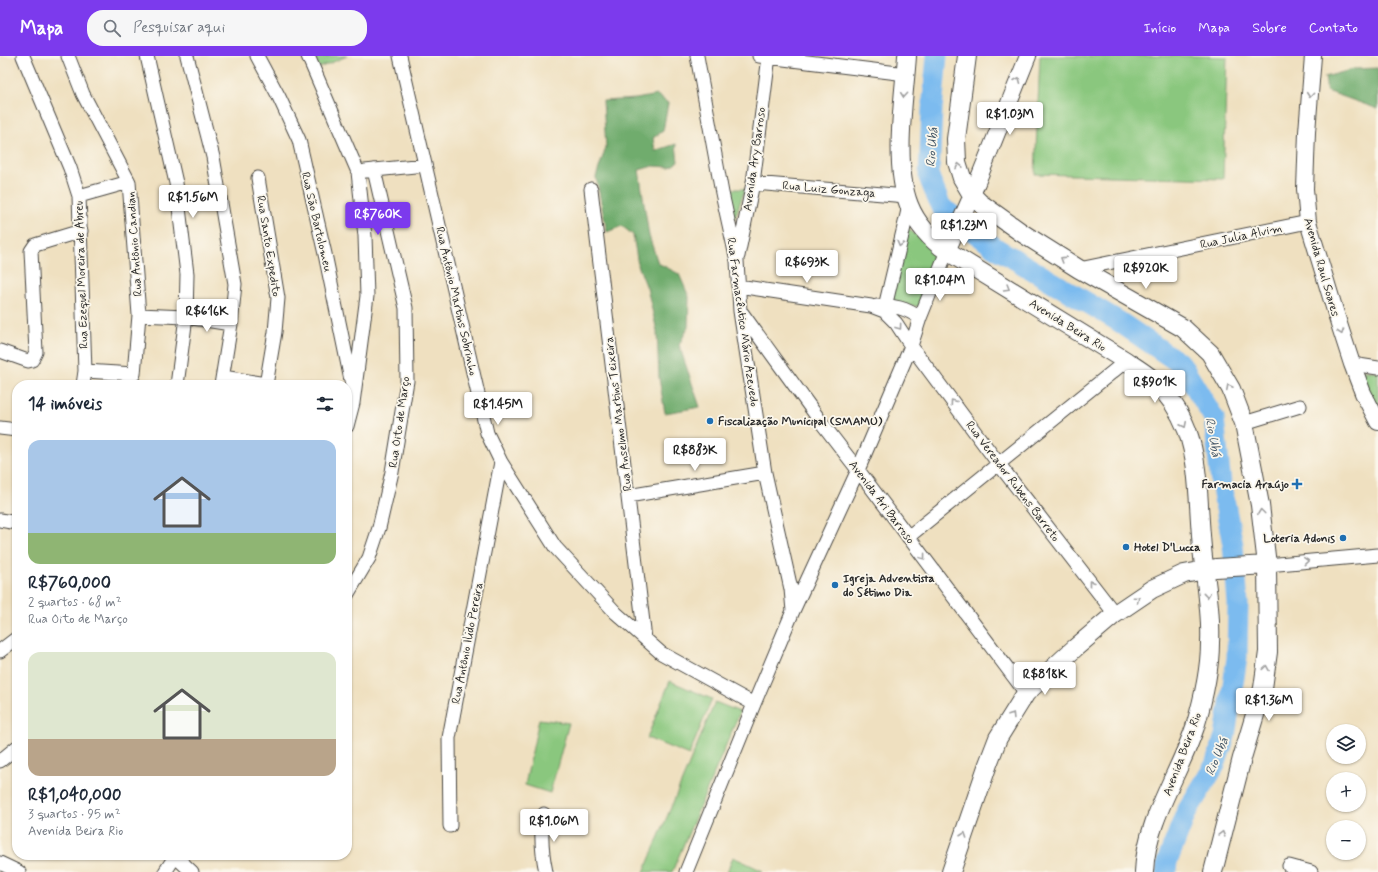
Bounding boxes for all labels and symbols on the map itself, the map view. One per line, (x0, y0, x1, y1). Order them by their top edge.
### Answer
one-way arrow (1013, 77, 1021, 84)
one-way arrow (899, 92, 908, 98)
one-way arrow (1305, 92, 1314, 98)
pin: R$1.03M (973, 102, 1047, 136)
street label: Avenida Ary Barroso (740, 106, 770, 212)
water label: Rio Ubá (923, 127, 942, 168)
one-way arrow (955, 162, 963, 169)
street label: Rua São Bartolomeu (297, 171, 335, 274)
street label: Rua Luiz Gonzaga (782, 178, 876, 202)
pin: R$1.56M (156, 185, 230, 219)
street label: Rua Antônio Candian (123, 191, 147, 297)
street label: Rua Santo Expedito (252, 194, 284, 298)
street label: Rua Ezequel Moreira de Abreu (71, 201, 93, 349)
pin: R$760K (345, 202, 411, 236)
pin: R$1.23M (927, 213, 1001, 247)
street label: Avenida Raul Soares (1299, 216, 1343, 319)
street label: Rua Julia Alvim (1199, 220, 1284, 254)
street label: Rua Antônio Martins Sobrinho (431, 225, 481, 378)
street label: Rua Farmacêutico Mário Azevedo (722, 236, 762, 408)
one-way arrow (896, 240, 905, 247)
pin: R$693K (774, 250, 840, 284)
one-way arrow (1060, 256, 1067, 263)
pin: R$920K (1113, 256, 1179, 290)
pin: R$1.04M (903, 268, 977, 302)
one-way arrow (1003, 283, 1010, 290)
street label: Avenida Beira Rio (1026, 296, 1109, 356)
pin: R$616K (174, 299, 240, 333)
one-way arrow (894, 323, 902, 330)
one-way arrow (1337, 328, 1345, 335)
street label: Rua Anselmo Martins Teixeira (602, 336, 636, 492)
pin: R$901K (1122, 370, 1188, 404)
street label: Rua Oito de Março (386, 375, 414, 469)
one-way arrow (1226, 383, 1234, 391)
pin: R$1.45M (461, 392, 535, 426)
one-way arrow (950, 399, 958, 406)
place label: Fiscalização Municipal (SMAMU) (718, 414, 883, 430)
marker: Fiscalização Municipal (SMAMU) (705, 416, 715, 426)
water label: Rio Ubá (1201, 416, 1224, 458)
street label: Rua Vereador Rubens Barreto (962, 418, 1063, 545)
one-way arrow (1179, 421, 1187, 428)
pin: R$883K (662, 438, 728, 472)
street label: Avenida Ari Barroso (844, 458, 918, 548)
place label: Farmacia Araújo (1202, 477, 1289, 493)
marker: Farmacia Araújo (1292, 479, 1302, 489)
one-way arrow (1257, 509, 1266, 515)
place label: Loteria Adonis (1263, 531, 1335, 547)
marker: Loteria Adonis (1338, 533, 1348, 543)
place label: Hotel D'Lucca (1134, 540, 1200, 556)
marker: Hotel D'Lucca (1121, 542, 1131, 552)
one-way arrow (919, 553, 926, 560)
one-way arrow (1303, 557, 1309, 566)
place label: Igreja Adventista do Sétimo Dia (843, 571, 935, 601)
marker: Igreja Adventista do Sétimo Dia (830, 580, 840, 590)
street label: Rua Antônio Ilido Pereira (448, 581, 488, 705)
one-way arrow (1089, 581, 1096, 588)
one-way arrow (1203, 592, 1212, 598)
one-way arrow (1133, 597, 1140, 604)
pin: R$818K (1012, 662, 1078, 696)
one-way arrow (1261, 665, 1270, 671)
pin: R$1.36M (1232, 688, 1306, 722)
street label: Avenida Beira Rio (1160, 710, 1206, 798)
one-way arrow (1007, 712, 1014, 719)
water label: Rio Ubá (1202, 735, 1233, 778)
pin: R$1.06M (517, 809, 591, 843)
one-way arrow (1217, 831, 1226, 838)
one-way arrow (959, 832, 967, 839)

